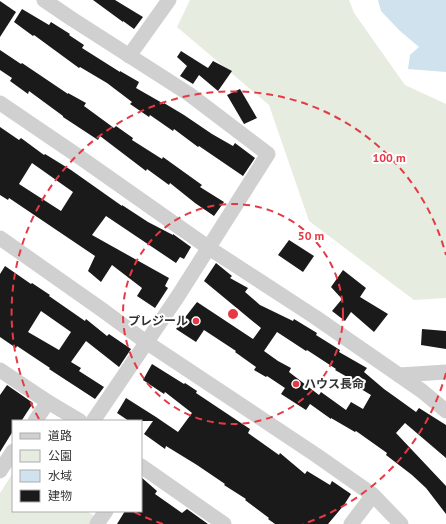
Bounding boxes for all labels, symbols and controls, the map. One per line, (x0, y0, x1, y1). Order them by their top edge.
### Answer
text: 100 m (372, 150, 406, 165)
text: 50 m (298, 228, 324, 243)
centre of rings (226, 307, 240, 321)
place label: プレジール (128, 313, 188, 328)
marker: プレジール (191, 316, 201, 326)
place label: ハウス長命 (304, 376, 364, 391)
marker: ハウス長命 (291, 379, 301, 389)
legend (12, 420, 142, 512)
text: 道路 (48, 428, 72, 443)
text: 公園 (48, 448, 72, 463)
text: 水域 (48, 468, 72, 483)
text: 建物 (48, 488, 72, 503)

